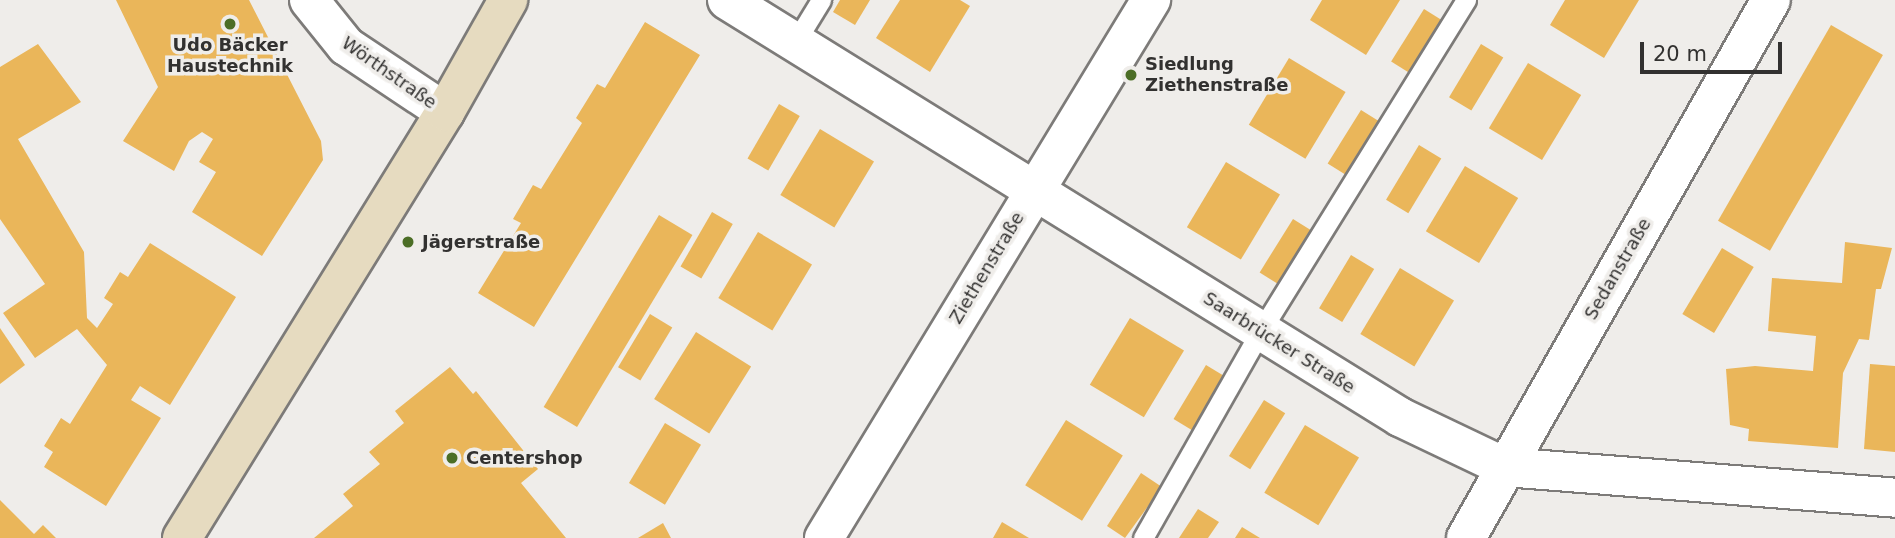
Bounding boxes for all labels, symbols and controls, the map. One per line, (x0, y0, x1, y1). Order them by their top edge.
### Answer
marker: Udo Bäcker Haustechnik (222, 16, 238, 32)
scale bar (1643, 28, 1785, 72)
street label: Wörthstraße (337, 32, 441, 114)
place label: Udo Bäcker Haustechnik (167, 35, 293, 78)
text: 20 m (1653, 42, 1707, 66)
place label: Siedlung Ziethenstraße (1145, 54, 1288, 96)
marker: Siedlung Ziethenstraße (1123, 67, 1139, 83)
street label: Ziethenstraße (945, 208, 1029, 328)
street label: Sedanstraße (1580, 214, 1656, 324)
place label: Jägerstraße (422, 231, 540, 253)
marker: Jägerstraße (400, 234, 416, 250)
street label: Saarbrücker Straße (1199, 288, 1359, 398)
place label: Centershop (466, 447, 583, 469)
marker: Centershop (444, 450, 460, 466)

